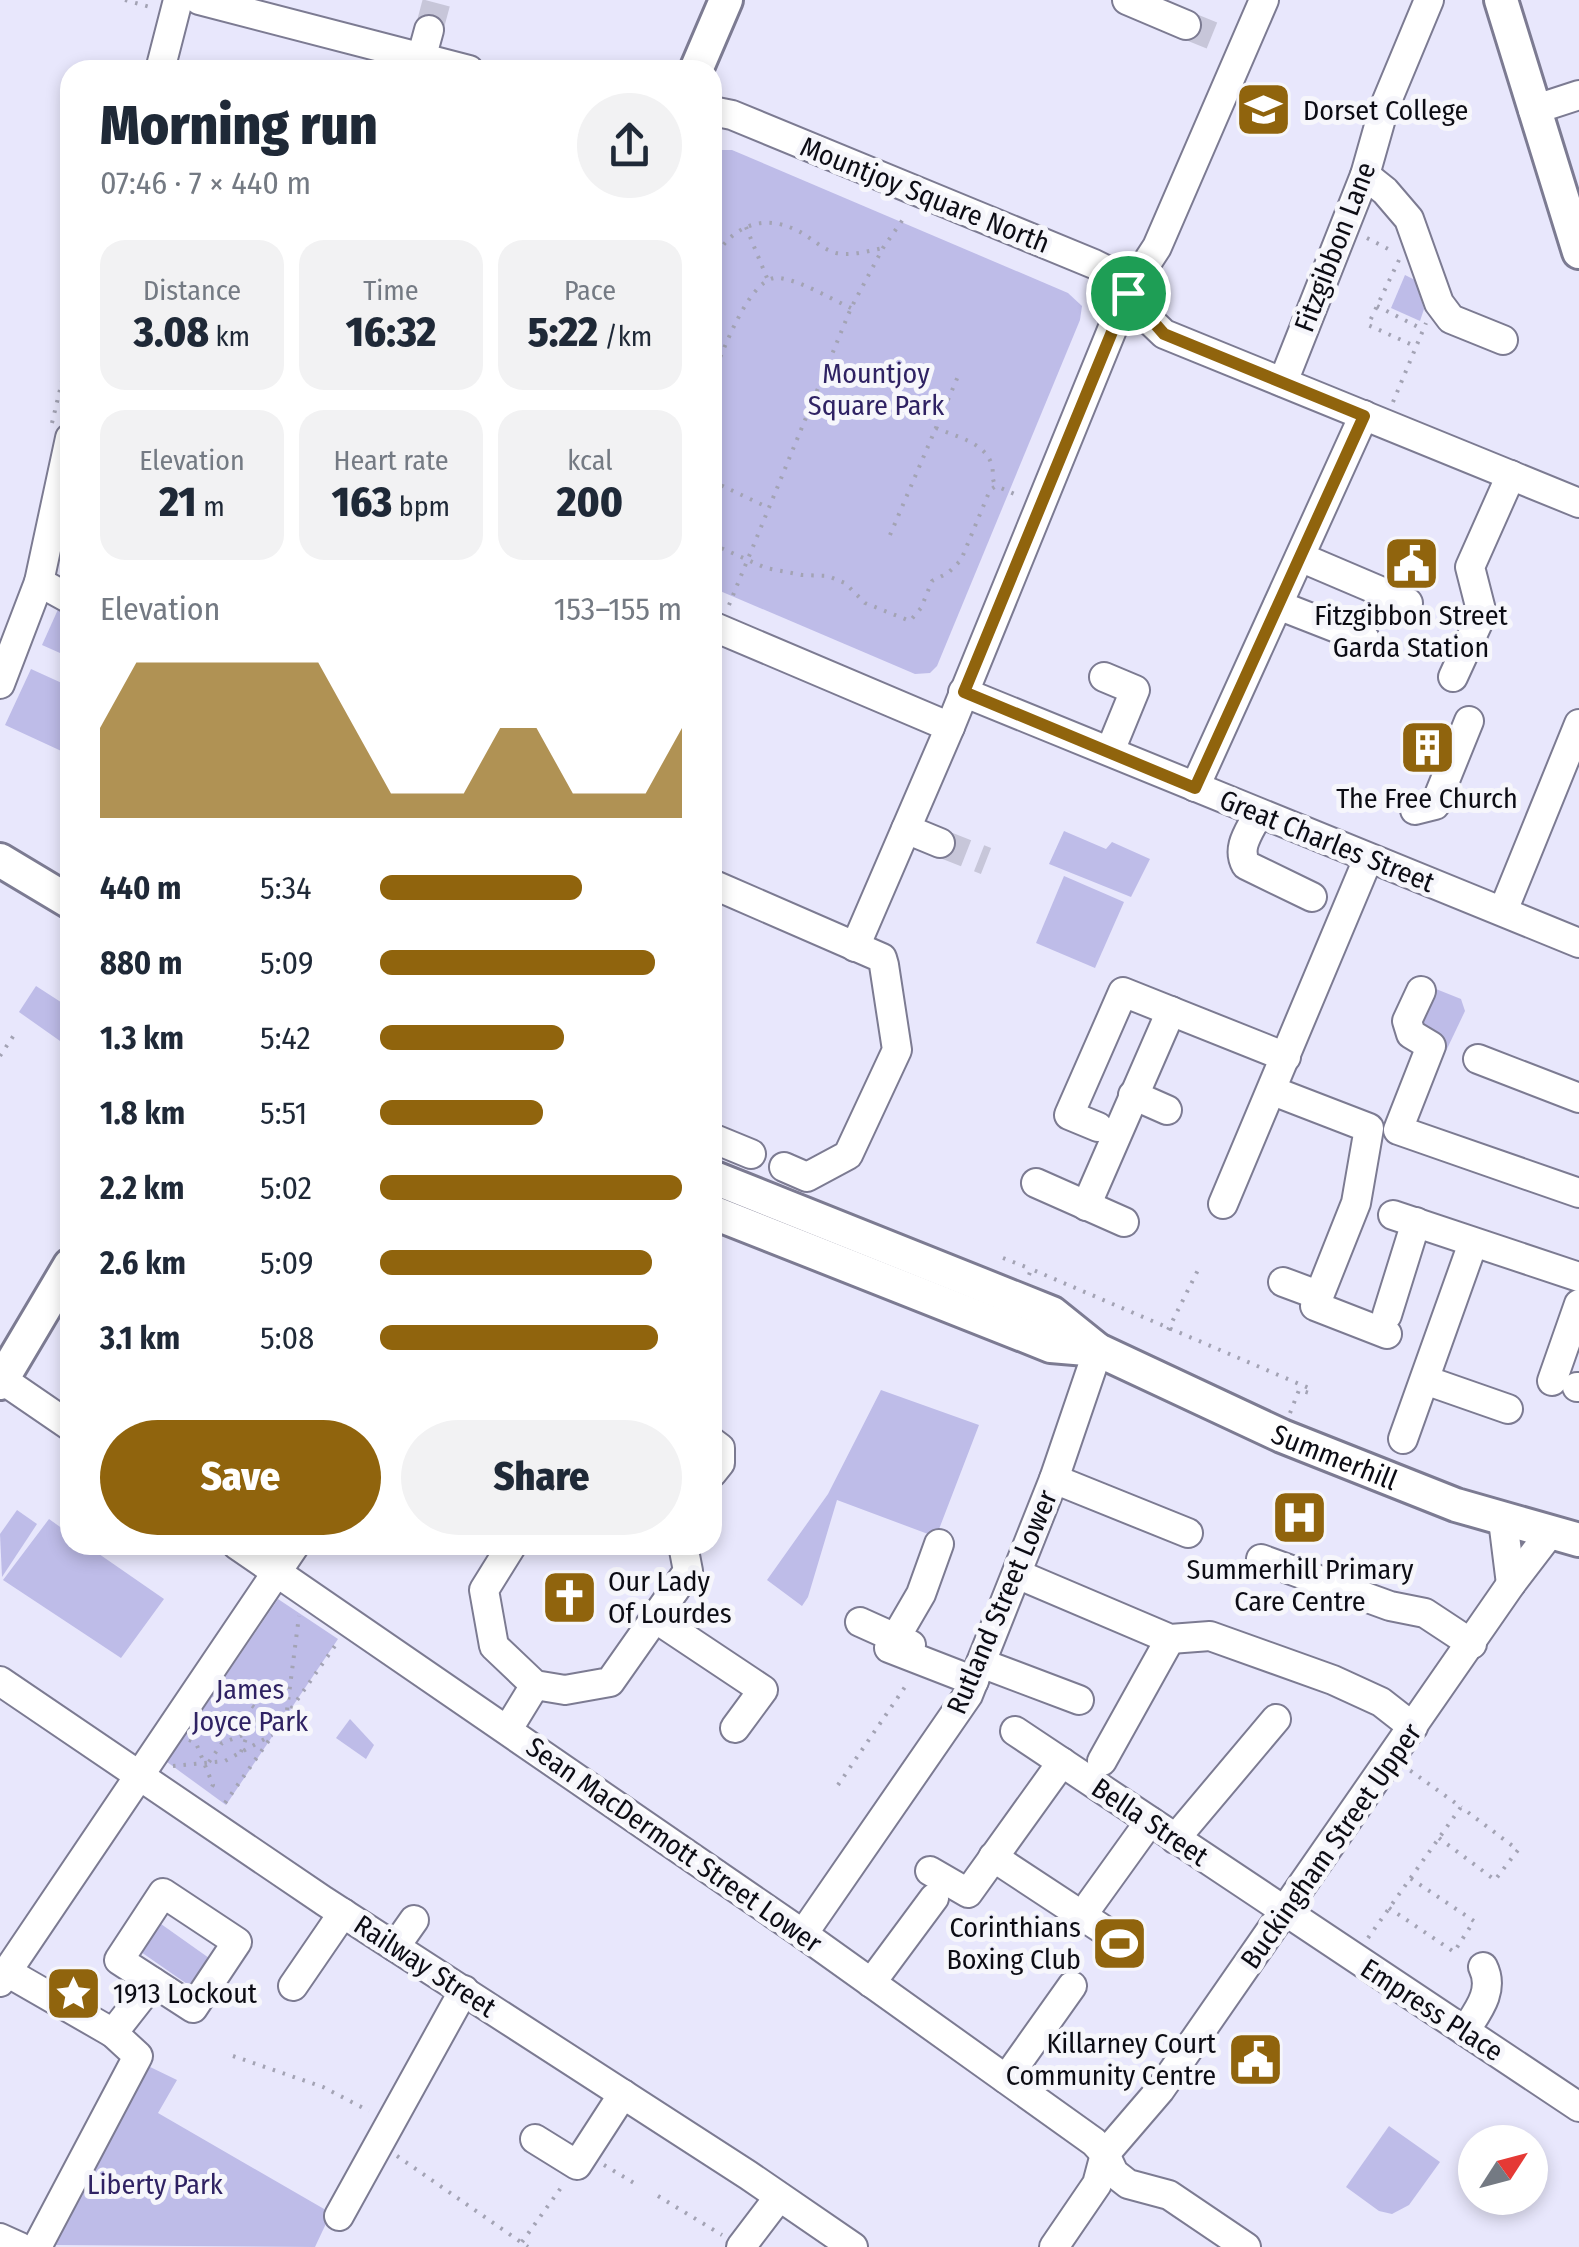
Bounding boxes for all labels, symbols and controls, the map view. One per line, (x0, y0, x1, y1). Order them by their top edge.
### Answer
school or university icon: Dorset College (1234, 80, 1294, 140)
text: Morning run (100, 93, 378, 159)
button: share (577, 93, 682, 198)
place label: Dorset College (1303, 94, 1468, 127)
street label: Mountjoy Square North (795, 130, 1055, 260)
street label: Fitzgibbon Lane (1288, 158, 1382, 336)
text: 07:46 · 7 × 440 m (100, 164, 311, 202)
pin (1086, 251, 1171, 336)
icon: arrive (1101, 266, 1156, 321)
text: Distance (143, 274, 241, 307)
text: Time (363, 274, 419, 307)
text: Pace (564, 274, 616, 307)
text: 3.08 (134, 307, 209, 357)
text: 16:32 (346, 307, 436, 357)
text: 5:22 (528, 307, 598, 357)
text: km (209, 320, 250, 353)
text: /km (598, 320, 652, 353)
park label: Mountjoy Square Park (808, 357, 945, 422)
text: Elevation (139, 444, 245, 477)
text: Heart rate (334, 444, 448, 477)
text: kcal (567, 444, 613, 477)
text: 21 (159, 477, 197, 527)
text: 163 (332, 477, 392, 527)
text: 200 (557, 477, 623, 527)
text: m (197, 490, 225, 523)
text: bpm (392, 490, 450, 523)
public building icon: Fitzgibbon Street Garda Station (1381, 534, 1441, 594)
text: Elevation (100, 590, 220, 628)
text: 153–155 m (554, 590, 682, 628)
place label: Fitzgibbon Street Garda Station (1314, 599, 1509, 664)
building icon: The Free Church (1397, 717, 1457, 777)
place label: The Free Church (1336, 782, 1518, 815)
street label: Great Charles Street (1215, 783, 1440, 899)
text: 440 m (100, 869, 181, 907)
text: 5:34 (260, 869, 312, 907)
text: 880 m (100, 944, 182, 982)
text: 5:09 (260, 944, 313, 982)
text: 1.3 km (100, 1019, 184, 1057)
text: 5:42 (260, 1019, 311, 1057)
text: 1.8 km (100, 1094, 185, 1132)
text: 5:51 (260, 1094, 307, 1132)
text: 2.2 km (100, 1169, 184, 1207)
text: 5:02 (260, 1169, 312, 1207)
text: 2.6 km (100, 1244, 186, 1282)
text: 5:09 (260, 1244, 313, 1282)
text: 3.1 km (100, 1319, 180, 1357)
text: 5:08 (260, 1319, 314, 1357)
street label: Summerhill (1267, 1417, 1402, 1497)
button: Save (100, 1420, 381, 1535)
button: Share (401, 1420, 682, 1535)
street label: Rutland Street Lower (940, 1485, 1064, 1719)
hospital icon: Summerhill Primary Care Centre (1270, 1488, 1330, 1548)
place label: Summerhill Primary Care Centre (1187, 1553, 1414, 1618)
place label: Our Lady Of Lourdes (608, 1565, 732, 1630)
church icon: Our Lady Of Lourdes (539, 1567, 599, 1627)
park label: James Joyce Park (192, 1673, 309, 1738)
street label: Buckingham Street Upper (1234, 1717, 1428, 1975)
street label: Sean MacDermott Street Lower (520, 1730, 828, 1960)
street label: Bella Street (1086, 1771, 1215, 1873)
street label: Railway Street (348, 1908, 503, 2025)
place label: Corinthians Boxing Club (947, 1911, 1081, 1976)
sports icon: Corinthians Boxing Club (1090, 1913, 1150, 1973)
street label: Empress Place (1355, 1952, 1509, 2068)
place icon: 1913 Lockout (44, 1963, 104, 2023)
place label: 1913 Lockout (113, 1977, 258, 2010)
place label: Killarney Court Community Centre (1006, 2027, 1217, 2092)
public building icon: Killarney Court Community Centre (1225, 2029, 1285, 2089)
north arrow (1458, 2125, 1548, 2215)
map controls (1458, 2125, 1548, 2215)
park label: Liberty Park (87, 2168, 224, 2201)

